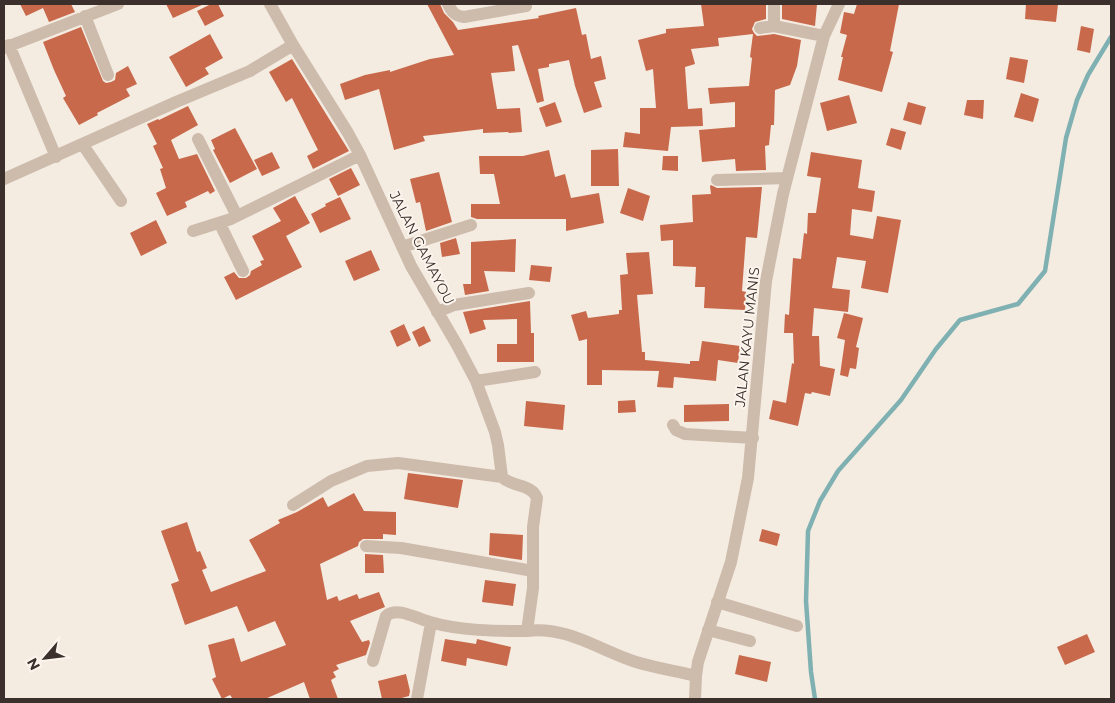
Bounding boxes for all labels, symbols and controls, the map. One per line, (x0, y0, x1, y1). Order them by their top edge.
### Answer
street label: JALAN GAMAYOU (385, 187, 458, 308)
street label: JALAN KAYU MANIS (731, 266, 763, 409)
north arrow (20, 633, 70, 683)
text: N (23, 655, 44, 673)

